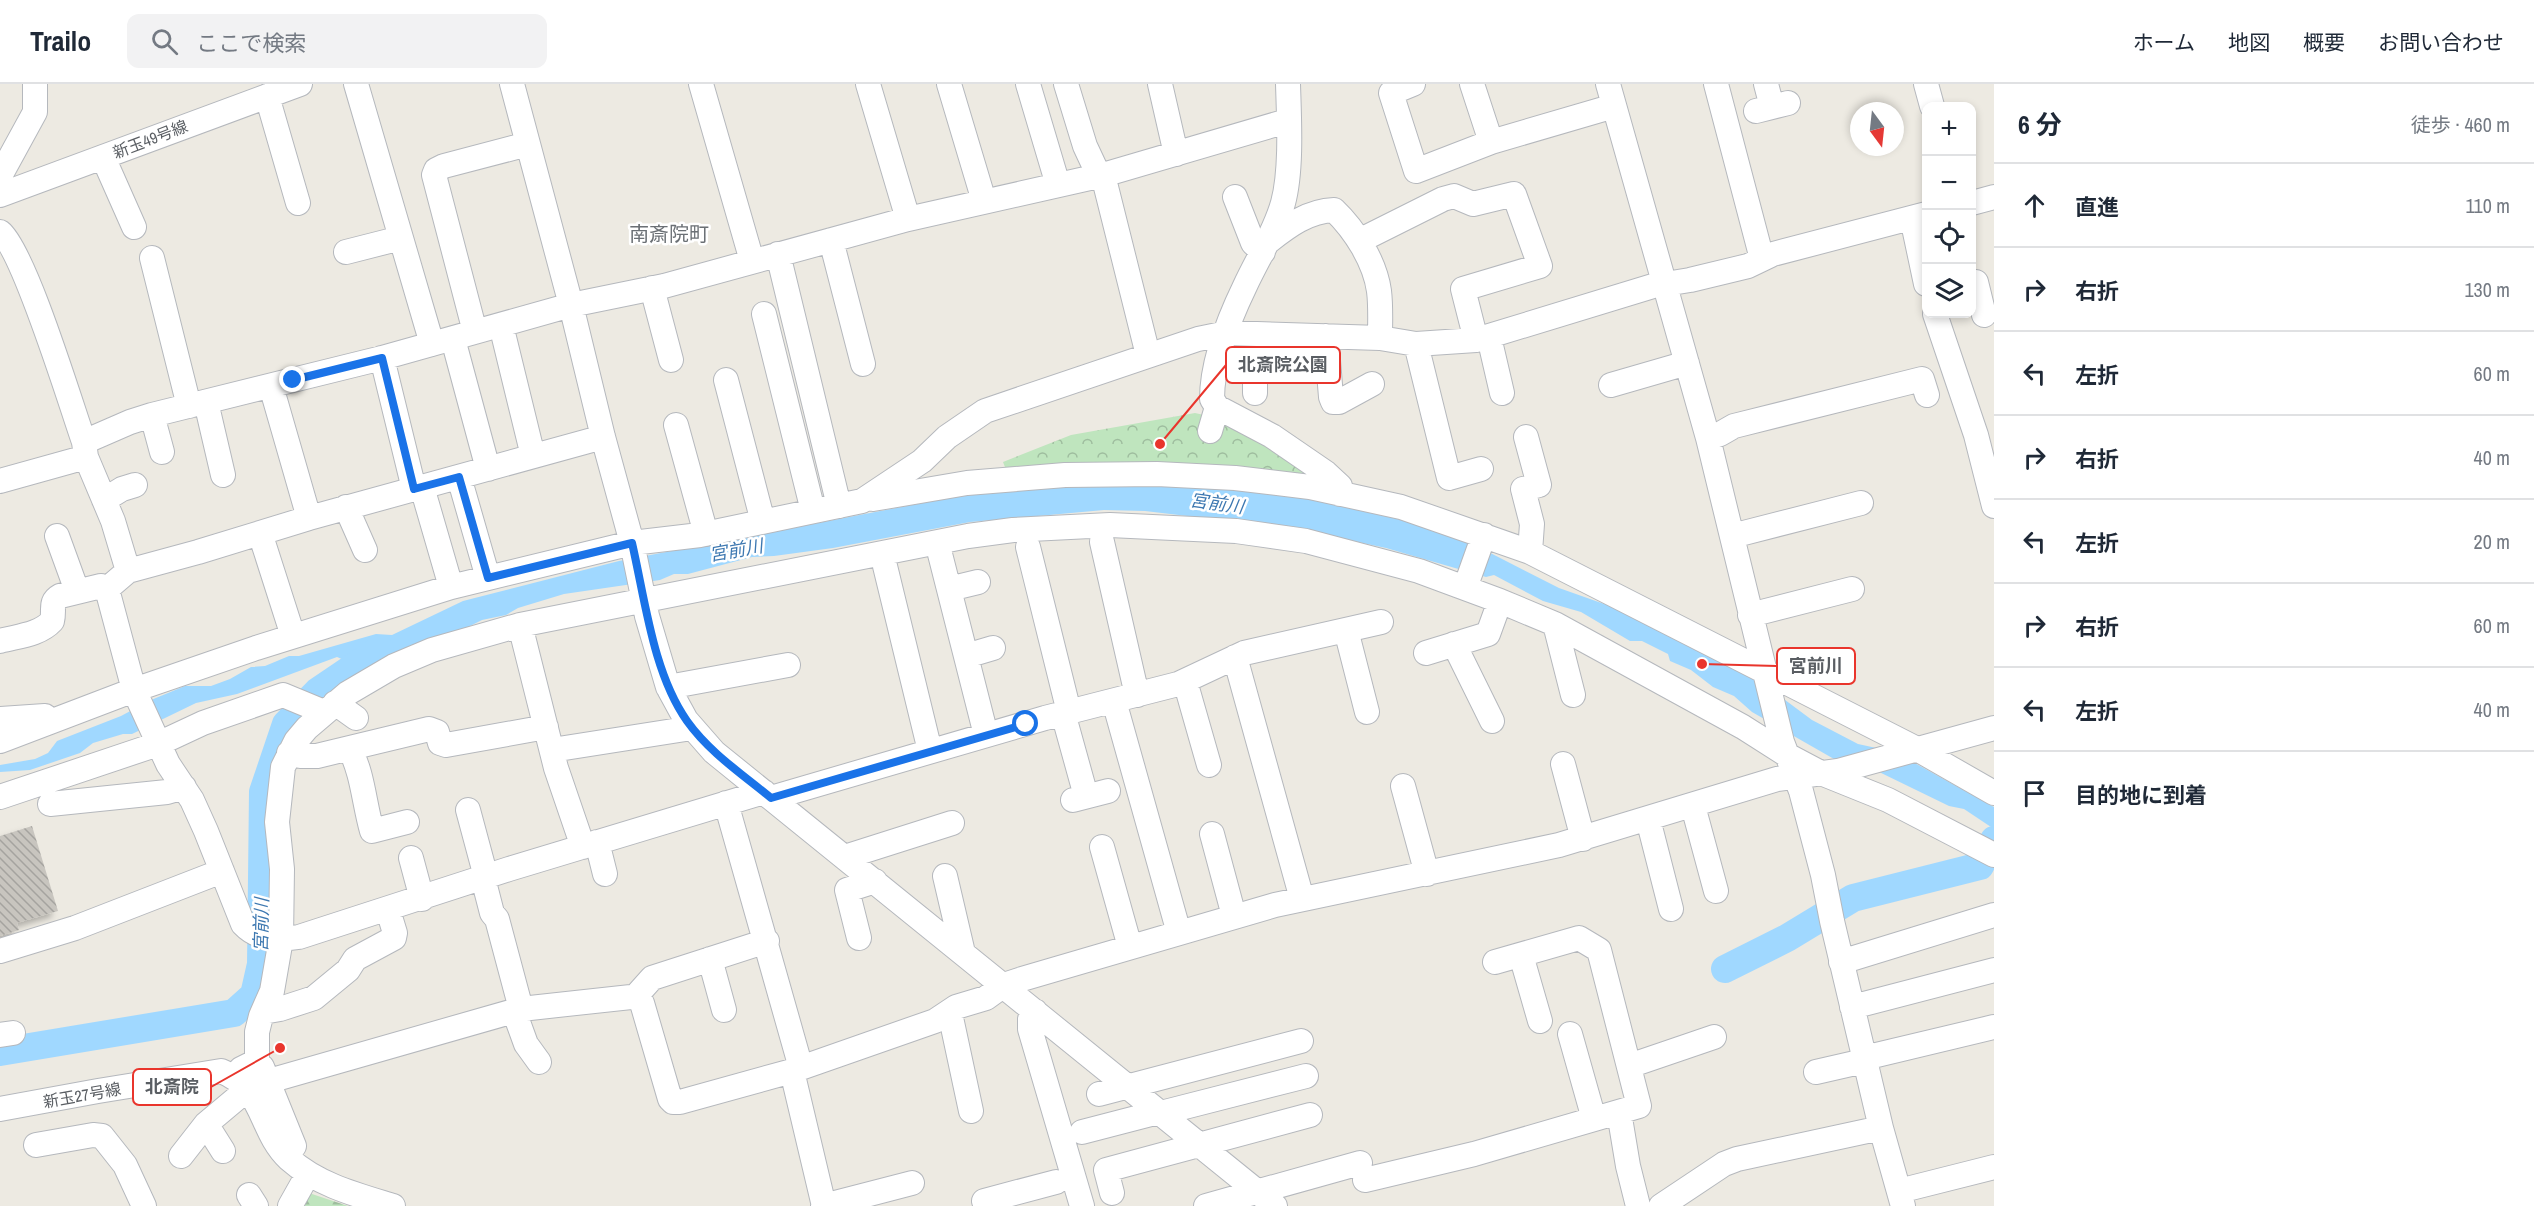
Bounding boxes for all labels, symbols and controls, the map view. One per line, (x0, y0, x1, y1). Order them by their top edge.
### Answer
search box (127, 14, 547, 68)
text: Trailo (30, 22, 91, 60)
icon: search (148, 25, 181, 58)
text: ここで検索 (196, 28, 306, 58)
text: ホーム (2133, 28, 2195, 57)
text: 地図 (2228, 28, 2270, 57)
text: 概要 (2303, 28, 2345, 57)
text: お問い合わせ (2378, 28, 2504, 57)
north arrow (1850, 102, 1904, 156)
map controls (1922, 102, 1976, 318)
button: + (1922, 102, 1976, 156)
text: 6 分 (2018, 107, 2062, 142)
text: 徒歩 · 460 m (2411, 111, 2510, 138)
street label: 新玉49号線 (109, 115, 191, 163)
button: − (1922, 156, 1976, 210)
icon: ahead (2018, 189, 2051, 222)
text: 直進 (2075, 192, 2119, 222)
text: 110 m (2466, 192, 2510, 219)
button: locate (1922, 210, 1976, 264)
district label: 南斎院町 (629, 220, 709, 247)
button: layers (1922, 264, 1976, 318)
icon: right (2018, 273, 2051, 306)
text: 右折 (2075, 276, 2119, 306)
text: 130 m (2464, 276, 2510, 303)
callout: 北斎院公園 (1226, 347, 1340, 383)
text: 北斎院公園 (1238, 352, 1328, 377)
icon: left (2018, 357, 2051, 390)
text: 左折 (2075, 360, 2119, 390)
text: 60 m (2474, 360, 2510, 387)
route end (279, 366, 305, 392)
icon: right (2018, 441, 2051, 474)
text: 右折 (2075, 444, 2119, 474)
text: 40 m (2474, 444, 2510, 471)
water label: 宮前川 (1189, 487, 1247, 519)
icon: left (2018, 525, 2051, 558)
text: 左折 (2075, 528, 2119, 558)
text: 20 m (2474, 528, 2510, 555)
water label: 宮前川 (707, 533, 767, 567)
icon: right (2018, 609, 2051, 642)
text: 右折 (2075, 612, 2119, 642)
text: 60 m (2474, 612, 2510, 639)
callout: 宮前川 (1777, 648, 1855, 684)
text: 宮前川 (1789, 653, 1843, 678)
icon: left (2018, 693, 2051, 726)
text: 左折 (2075, 696, 2119, 726)
text: 40 m (2474, 696, 2510, 723)
route start (1012, 710, 1038, 736)
icon: arrive (2018, 777, 2051, 810)
text: 目的地に到着 (2075, 780, 2207, 810)
water label: 宮前川 (248, 896, 274, 952)
callout: 北斎院 (133, 1069, 211, 1105)
text: 北斎院 (145, 1074, 199, 1099)
street label: 新玉27号線 (41, 1077, 123, 1113)

